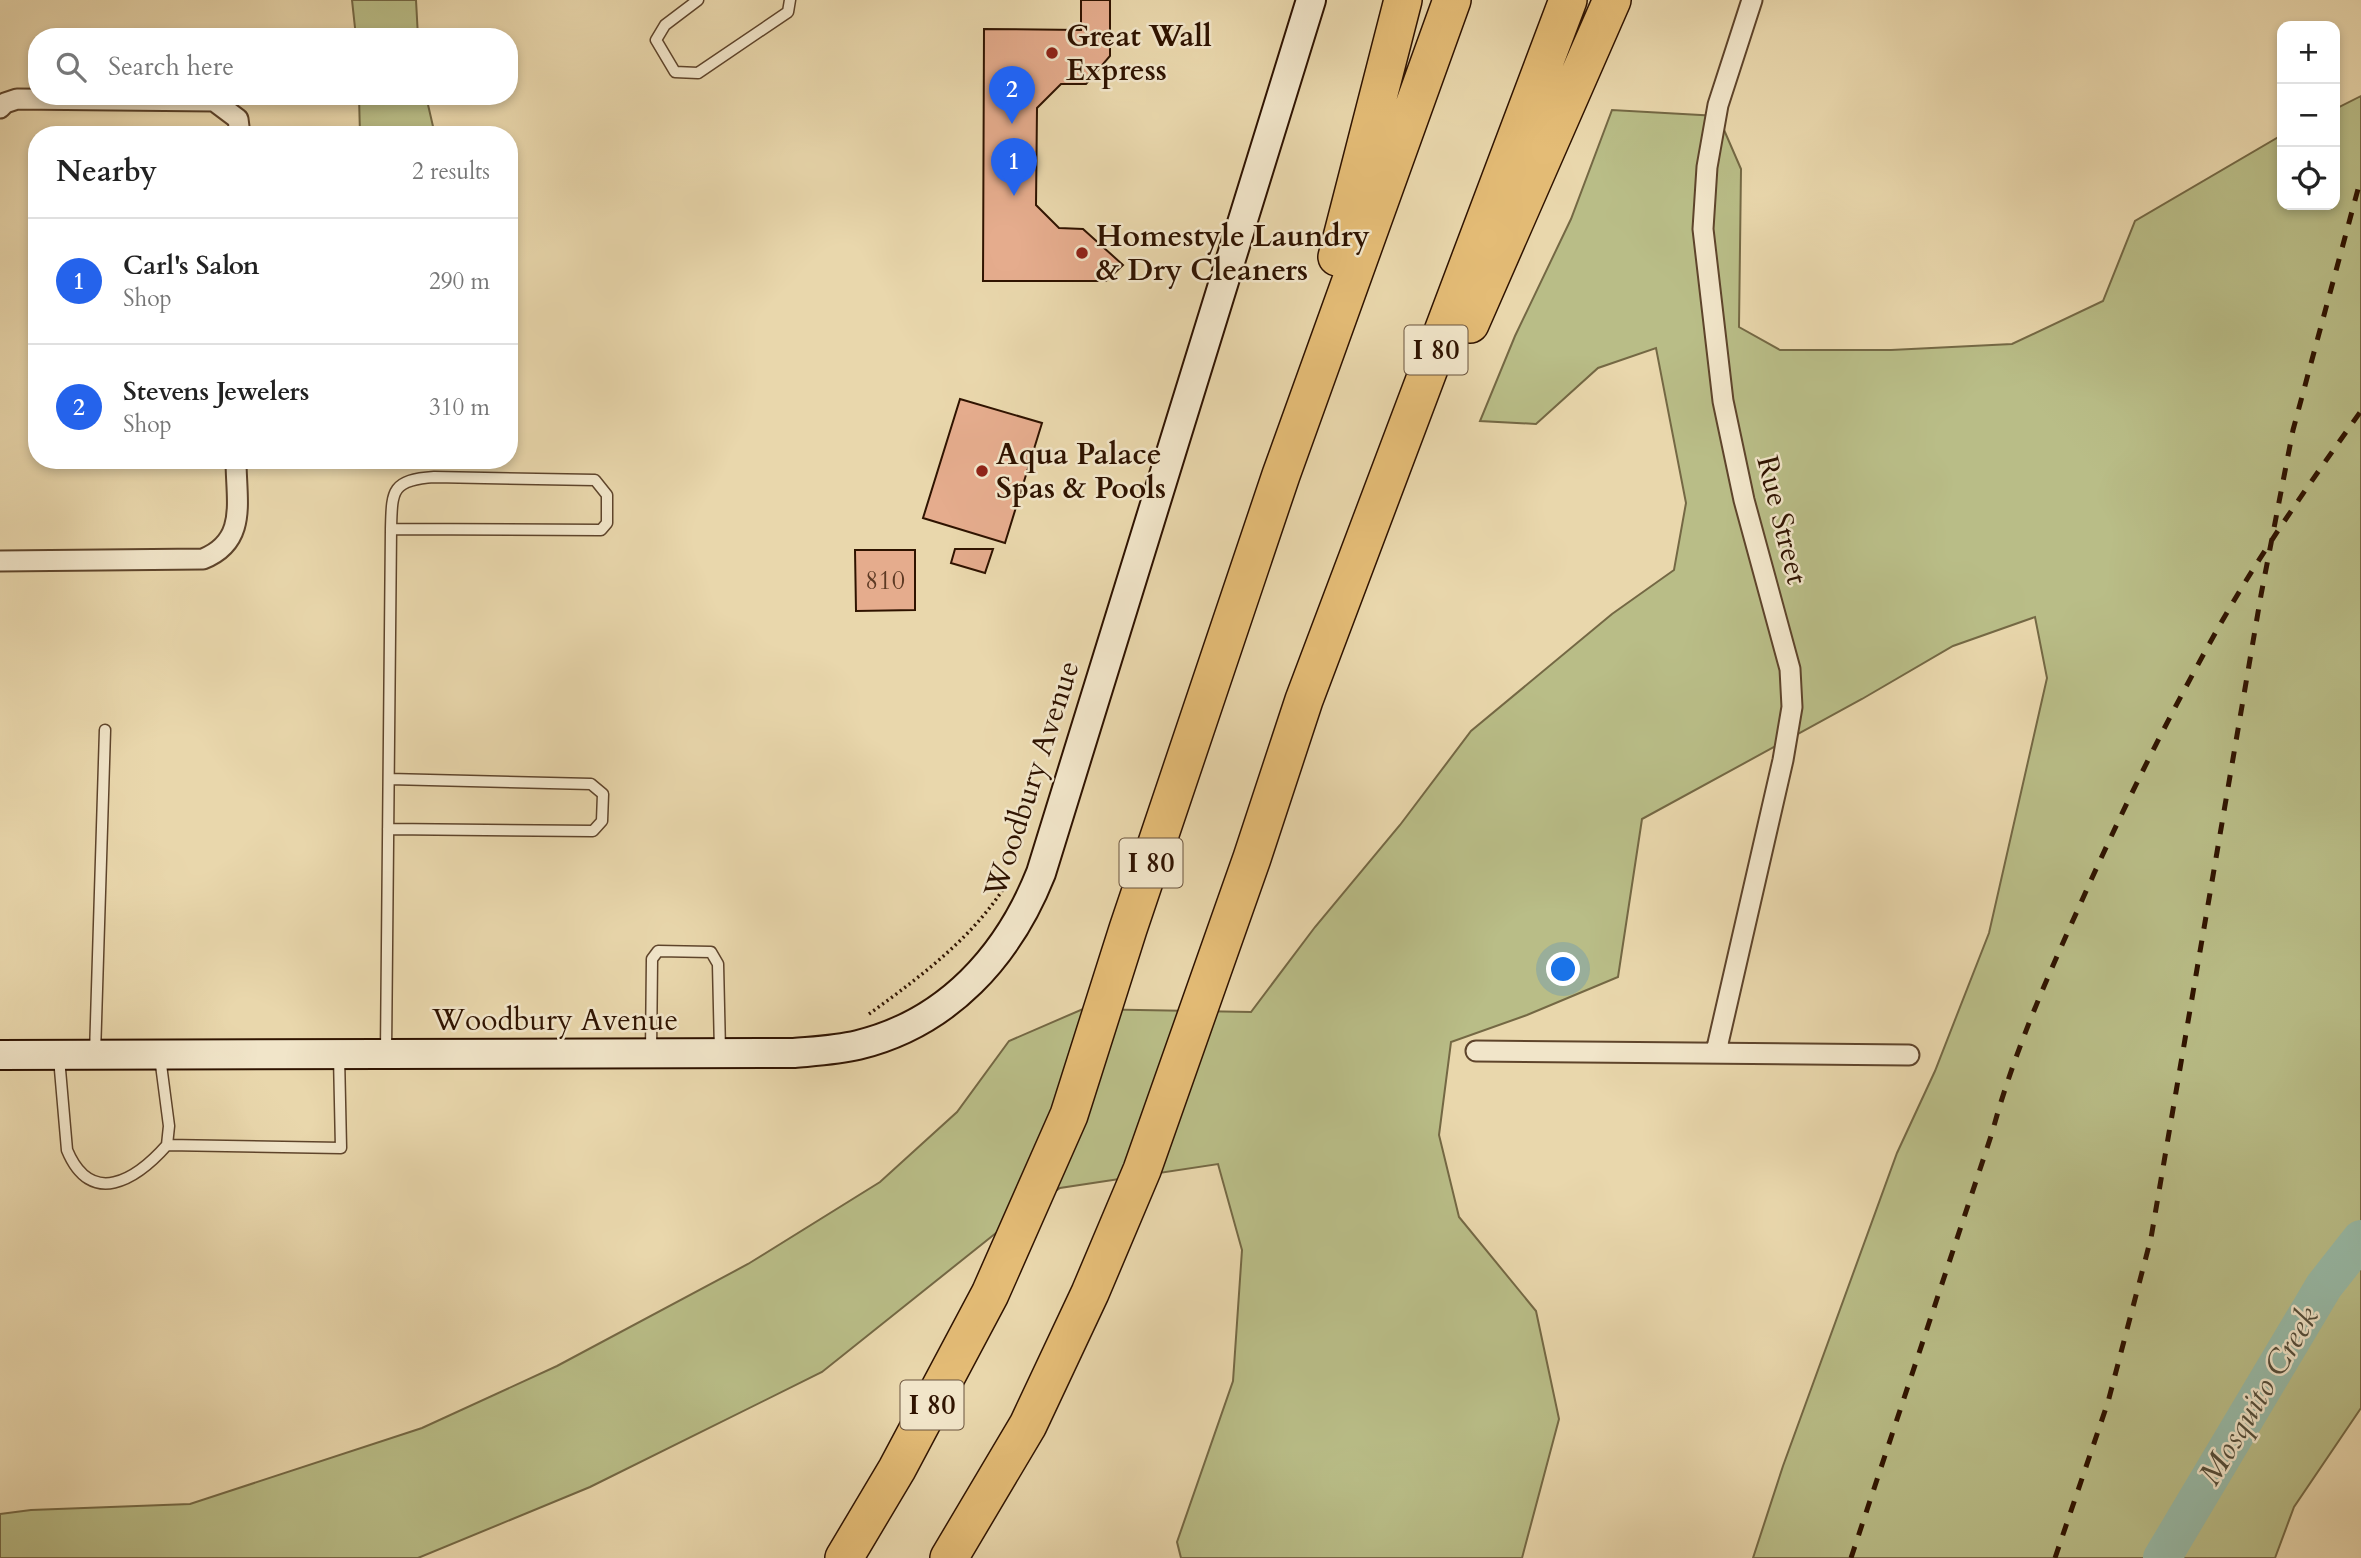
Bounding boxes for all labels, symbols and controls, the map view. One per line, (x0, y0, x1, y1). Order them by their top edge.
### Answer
place label: Great Wall Express (1066, 16, 1212, 91)
map controls (2277, 21, 2340, 210)
button: + (2277, 21, 2340, 84)
search box (28, 28, 518, 105)
marker: Great Wall Express (1044, 45, 1060, 61)
icon: search (52, 48, 90, 86)
text: Search here (108, 49, 234, 84)
pin: 2 (989, 66, 1035, 124)
button: − (2277, 84, 2340, 147)
pin: 1 (991, 138, 1037, 196)
button: locate (2277, 147, 2340, 210)
text: Nearby (56, 151, 157, 192)
text: 2 results (412, 156, 490, 187)
place label: Homestyle Laundry & Dry Cleaners (1096, 216, 1370, 291)
marker: Homestyle Laundry & Dry Cleaners (1074, 245, 1090, 261)
text: Carl's Salon (123, 248, 260, 283)
text: 1 (73, 266, 85, 297)
text: 290 m (429, 266, 490, 297)
text: Shop (123, 283, 172, 314)
road number: I 80 (1404, 326, 1468, 374)
text: Stevens Jewelers (123, 374, 309, 409)
text: 2 (73, 392, 85, 423)
text: 310 m (429, 392, 490, 423)
text: Shop (123, 409, 172, 440)
place label: Aqua Palace Spas & Pools (996, 434, 1166, 509)
street label: Rue Street (1746, 451, 1818, 589)
marker: Aqua Palace Spas & Pools (974, 463, 990, 479)
house number: 810 (865, 563, 905, 598)
street label: Woodbury Avenue (974, 656, 1090, 903)
road number: I 80 (1120, 838, 1182, 888)
your location (1546, 952, 1580, 986)
street label: Woodbury Avenue (431, 1000, 678, 1041)
water label: Mosquito Creek (2188, 1298, 2330, 1494)
road number: I 80 (900, 1380, 964, 1430)

